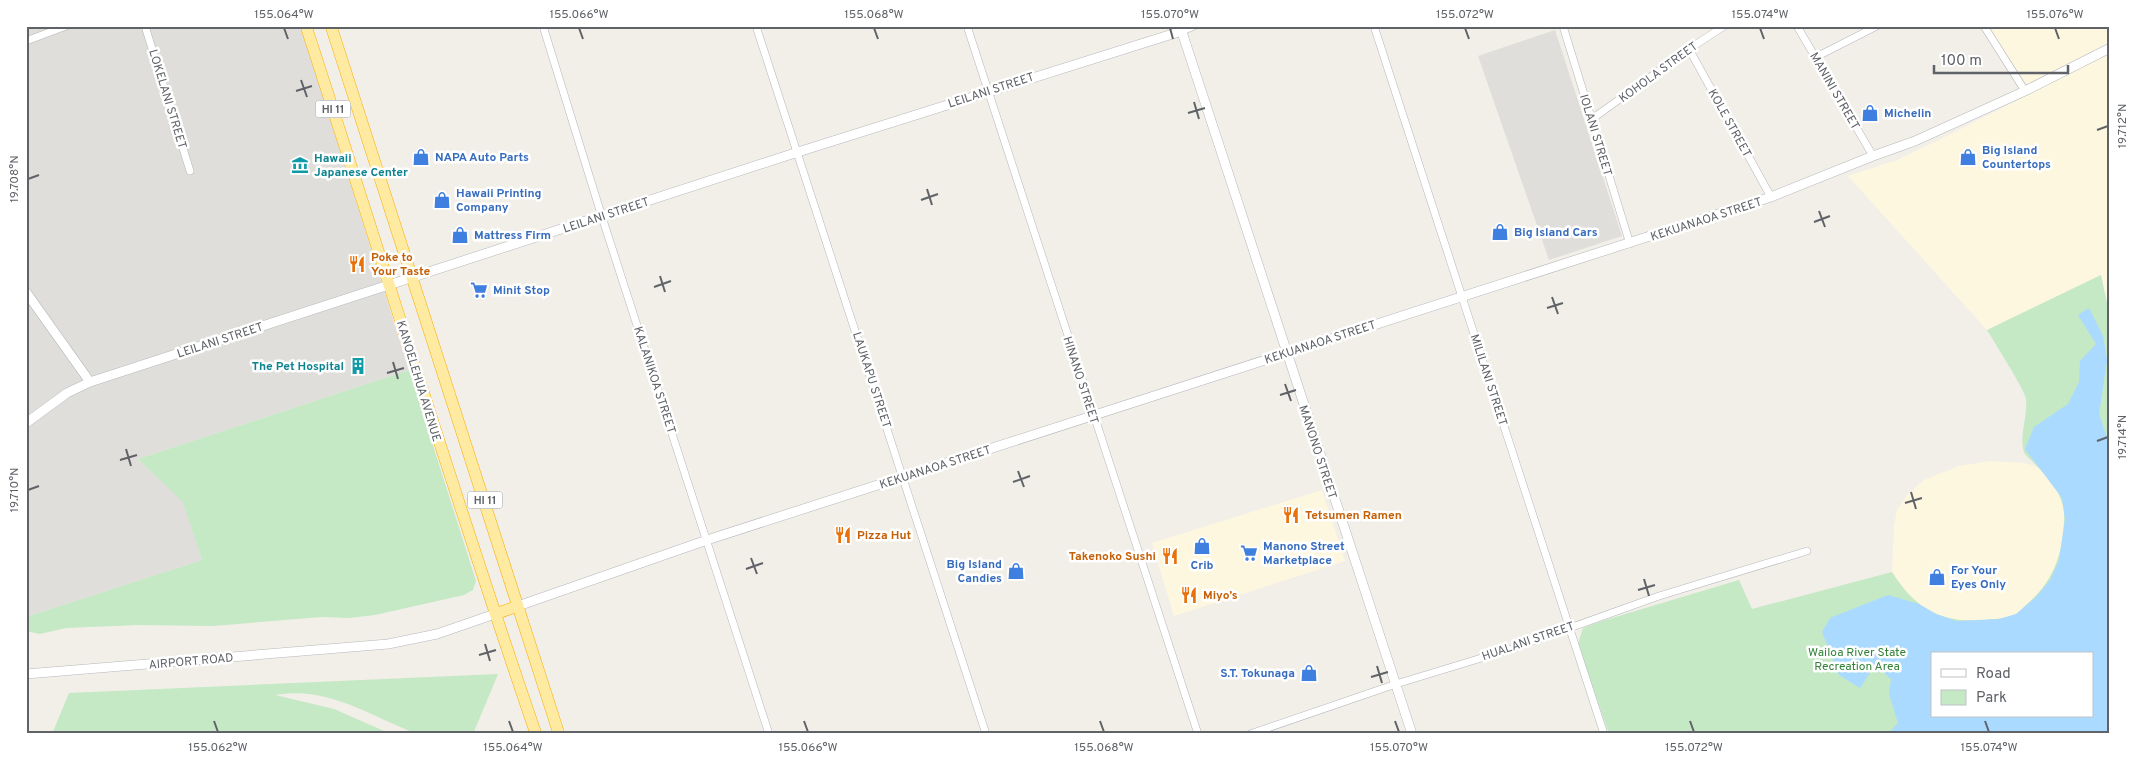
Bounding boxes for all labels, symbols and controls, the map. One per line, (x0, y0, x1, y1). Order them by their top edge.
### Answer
text: 155.064°W (254, 7, 314, 23)
text: 155.066°W (549, 7, 609, 23)
text: 155.068°W (844, 7, 904, 23)
text: 155.070°W (1141, 7, 1199, 23)
text: 155.072°W (1436, 7, 1494, 23)
text: 155.074°W (1732, 7, 1788, 23)
text: 155.076°W (2026, 7, 2084, 23)
street label: KOHOLA STREET (1616, 39, 1701, 107)
scale bar (1934, 42, 2067, 74)
street label: LOKELANI STREET (144, 48, 190, 151)
street label: MANINI STREET (1805, 50, 1863, 133)
text: 100 m (1941, 52, 1982, 71)
street label: LEILANI STREET (946, 69, 1037, 112)
street label: KOLE STREET (1704, 86, 1755, 161)
street label: IOLANI STREET (1575, 92, 1615, 178)
road number: HI 11 (316, 100, 350, 118)
shop icon: Michelin (1860, 103, 1880, 123)
text: 19.712°N (2115, 104, 2131, 148)
place label: Michelin (1884, 106, 1931, 122)
place label: Big Island Countertops (1982, 143, 2051, 173)
shop icon: NAPA Auto Parts (411, 147, 431, 167)
shop icon: Big Island Countertops (1958, 147, 1978, 167)
place label: NAPA Auto Parts (435, 150, 529, 166)
place label: Hawaii Japanese Center (314, 151, 408, 181)
text: 19.708°N (7, 155, 23, 203)
museum icon: Hawaii Japanese Center (290, 155, 310, 175)
place label: Hawaii Printing Company (456, 186, 542, 216)
shop icon: Hawaii Printing Company (432, 190, 452, 210)
street label: LEILANI STREET (561, 194, 652, 237)
street label: KEKUANAOA STREET (1648, 194, 1764, 246)
shop icon: Big Island Cars (1490, 222, 1510, 242)
shop icon: Mattress Firm (450, 225, 470, 245)
place label: Big Island Cars (1514, 225, 1598, 241)
place label: Mattress Firm (474, 228, 551, 244)
place label: Poke to Your Taste (371, 250, 431, 280)
restaurant icon: Poke to Your Taste (347, 254, 367, 274)
supermarket icon: Minit Stop (469, 280, 489, 300)
place label: Minit Stop (493, 283, 550, 299)
street label: KEKUANAOA STREET (1262, 317, 1378, 369)
street label: LEILANI STREET (175, 319, 266, 362)
street label: KANOELEHUA AVENUE (392, 319, 444, 444)
street label: KALANIKOA STREET (629, 325, 679, 436)
street label: LAUKAPU STREET (848, 330, 894, 431)
street label: MILILANI STREET (1466, 332, 1510, 428)
street label: HINANO STREET (1058, 335, 1102, 426)
building icon: The Pet Hospital (348, 356, 368, 376)
place label: The Pet Hospital (252, 359, 344, 375)
street label: MANONO STREET (1294, 403, 1340, 501)
text: 19.714°N (2115, 415, 2131, 459)
street label: KEKUANAOA STREET (877, 442, 993, 494)
text: 19.710°N (7, 467, 23, 513)
road number: HI 11 (468, 492, 502, 508)
restaurant icon: Tetsumen Ramen (1281, 505, 1301, 525)
place label: Tetsumen Ramen (1305, 508, 1402, 524)
restaurant icon: Pizza Hut (833, 525, 853, 545)
place label: Pizza Hut (857, 528, 912, 544)
shop icon: Crib (1192, 536, 1212, 556)
place label: Manono Street Marketplace (1263, 539, 1345, 569)
supermarket icon: Manono Street Marketplace (1239, 543, 1259, 563)
restaurant icon: Takenoko Sushi (1160, 546, 1180, 566)
place label: Takenoko Sushi (1069, 549, 1156, 565)
place label: Big Island Candies (947, 557, 1002, 587)
place label: Crib (1191, 558, 1214, 574)
shop icon: Big Island Candies (1006, 561, 1026, 581)
place label: For Your Eyes Only (1951, 563, 2006, 593)
shop icon: For Your Eyes Only (1927, 567, 1947, 587)
restaurant icon: Miyo’s (1179, 585, 1199, 605)
place label: Miyo’s (1203, 588, 1238, 604)
street label: HUALANI STREET (1480, 619, 1577, 665)
park label: Wailoa River State Recreation Area (1808, 645, 1906, 675)
street label: AIRPORT ROAD (148, 650, 234, 674)
legend (1931, 652, 2094, 718)
shop icon: S.T. Tokunaga (1299, 663, 1319, 683)
text: Road (1976, 665, 2011, 684)
place label: S.T. Tokunaga (1220, 666, 1295, 682)
text: Park (1976, 689, 2007, 708)
text: 155.062°W (188, 740, 248, 756)
text: 155.064°W (483, 740, 543, 756)
text: 155.066°W (778, 740, 838, 756)
text: 155.068°W (1074, 740, 1134, 756)
text: 155.070°W (1370, 740, 1428, 756)
text: 155.072°W (1665, 740, 1723, 756)
text: 155.074°W (1961, 740, 2017, 756)

